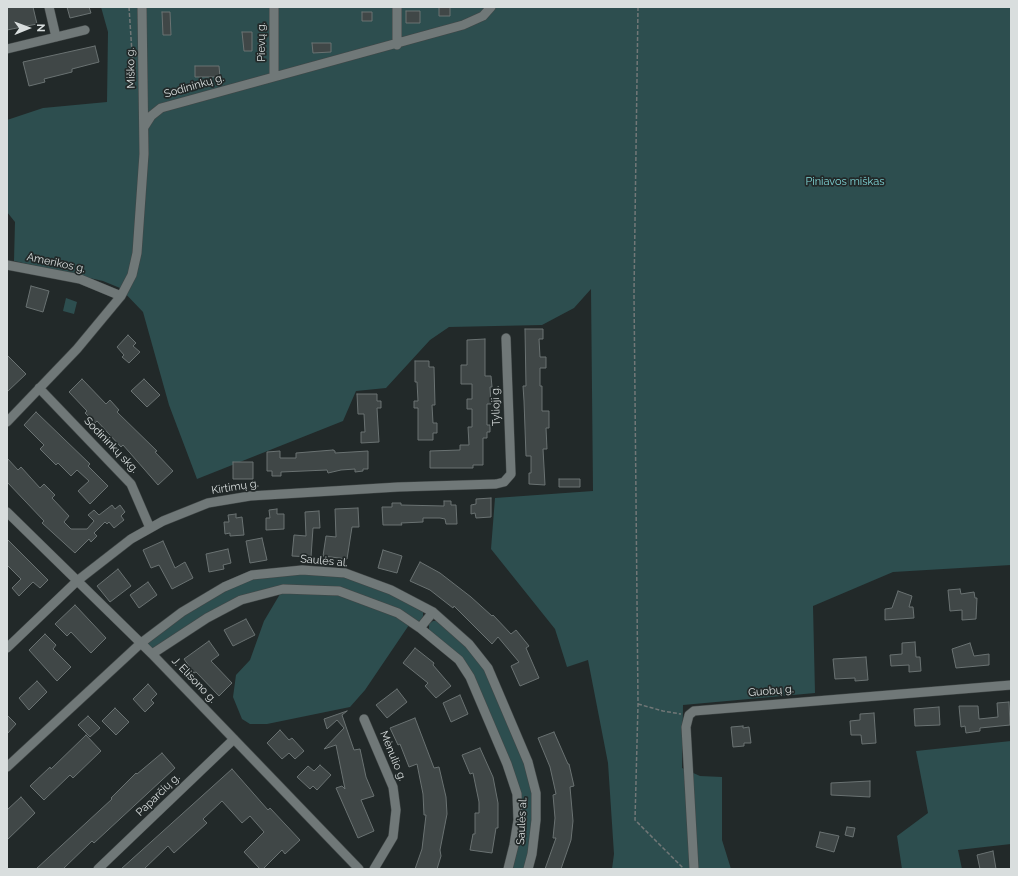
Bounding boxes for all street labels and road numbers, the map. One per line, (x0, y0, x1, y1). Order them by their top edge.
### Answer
street label: Pievų g. (255, 22, 269, 62)
street label: Miško g. (124, 47, 138, 89)
street label: Sodininkų g. (163, 71, 225, 101)
street label: Amerikos g. (26, 250, 86, 276)
street label: Tylioji g. (489, 386, 503, 426)
street label: Sodininkų skg. (81, 414, 141, 476)
street label: Kirtimų g. (210, 477, 260, 497)
street label: Saulės al. (300, 552, 348, 570)
street label: J. Elisono g. (169, 654, 219, 706)
street label: Guobų g. (748, 682, 794, 700)
street label: Mėnulio g. (377, 729, 409, 783)
street label: Paparčių g. (133, 771, 183, 819)
street label: Saulės al. (514, 797, 530, 845)

